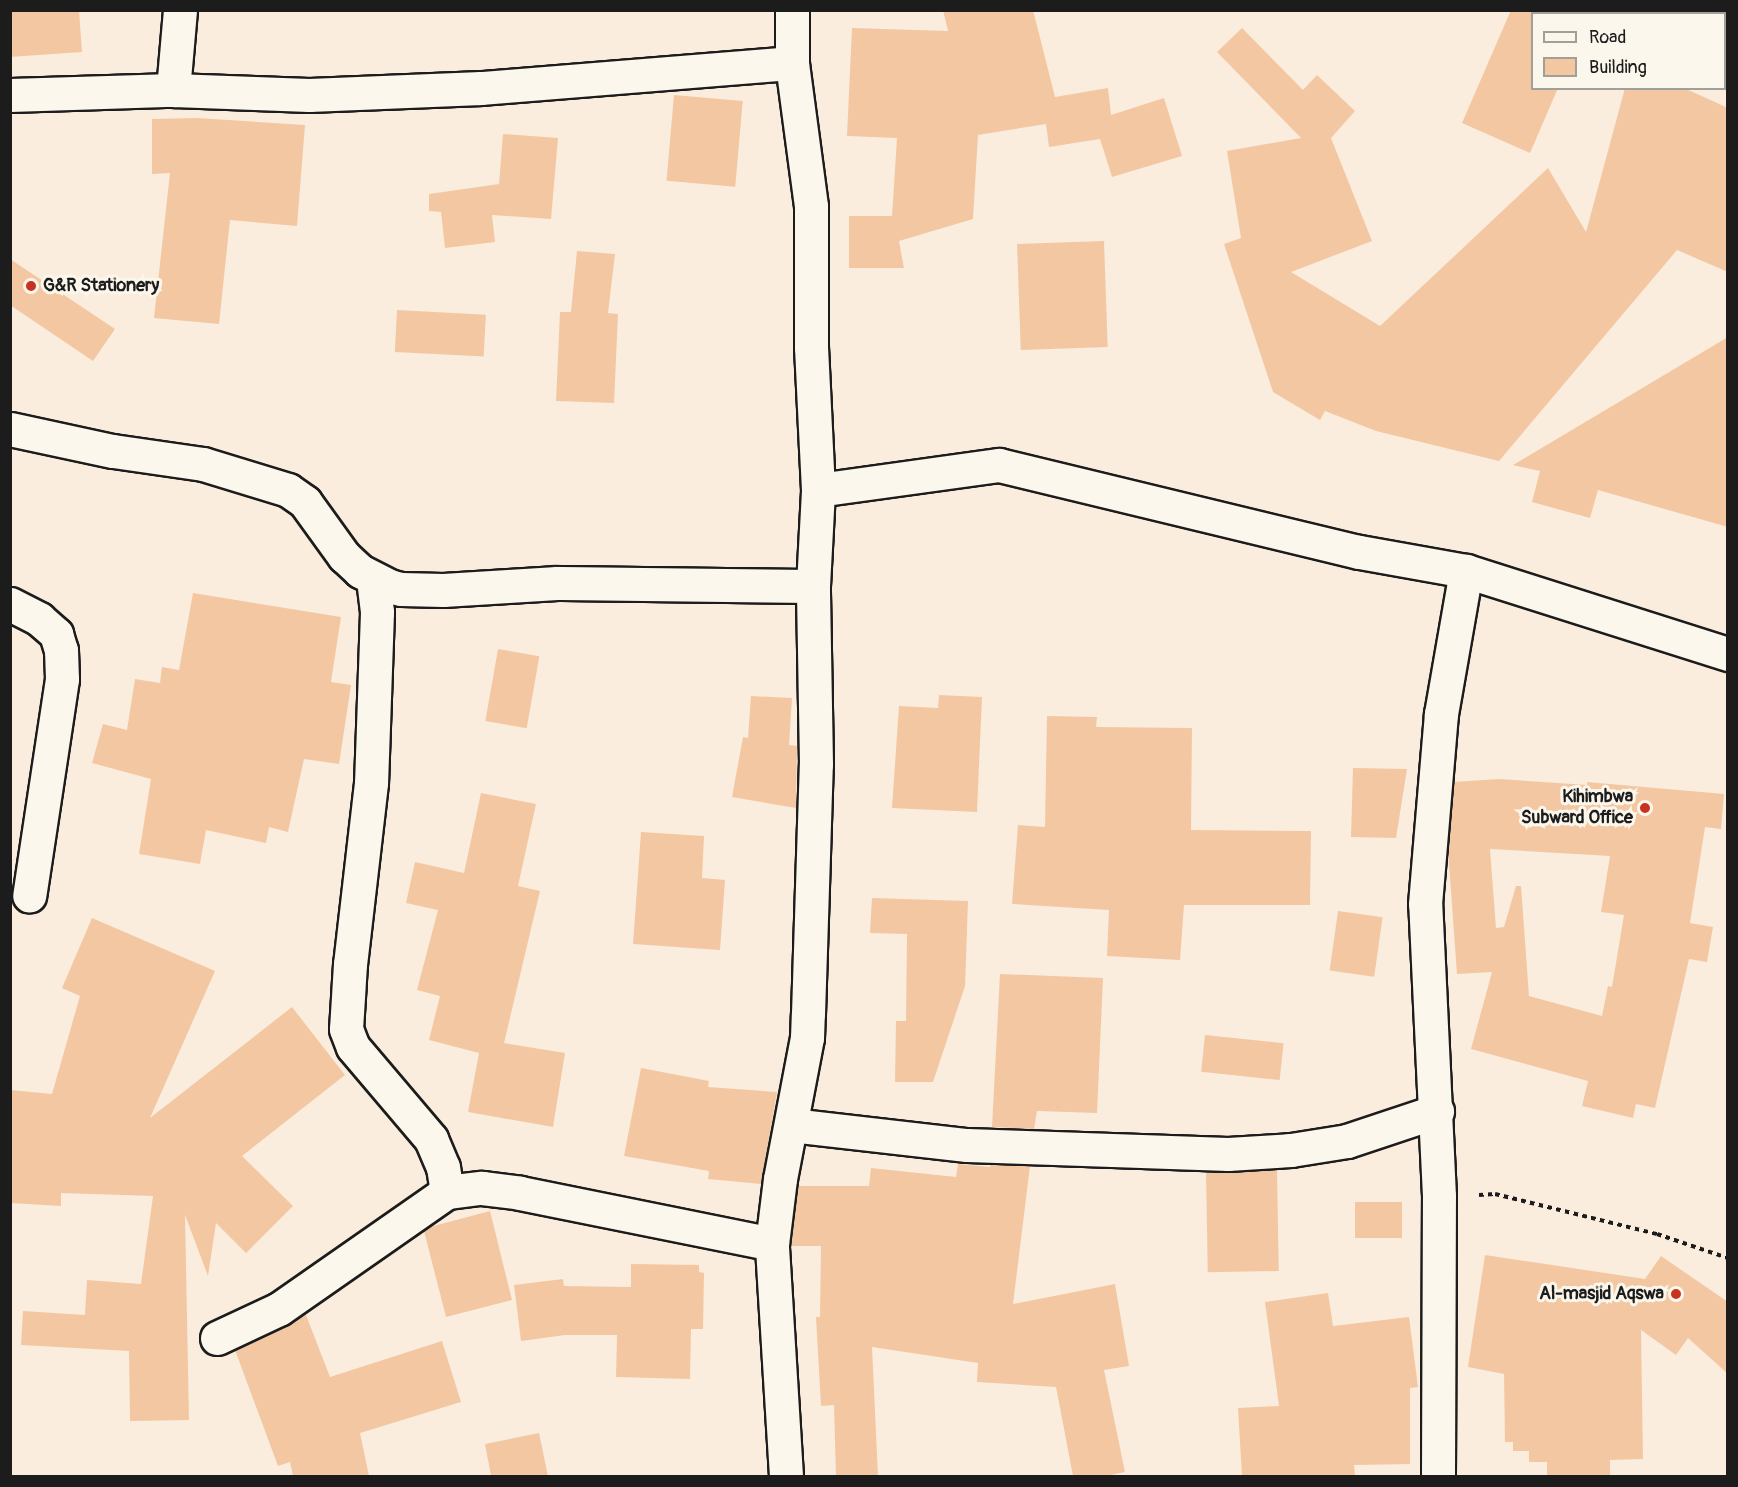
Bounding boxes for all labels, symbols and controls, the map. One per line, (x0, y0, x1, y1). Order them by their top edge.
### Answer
legend (1531, 12, 1726, 90)
text: Road (1589, 26, 1626, 49)
text: Building (1589, 56, 1647, 79)
place label: G&R Stationery (43, 275, 159, 297)
marker: G&R Stationery (24, 279, 38, 293)
place label: Kihimbwa Subward Office (1521, 787, 1633, 830)
marker: Kihimbwa Subward Office (1638, 801, 1652, 815)
place label: Al-masjid Aqswa (1539, 1283, 1664, 1305)
marker: Al-masjid Aqswa (1669, 1287, 1683, 1301)

